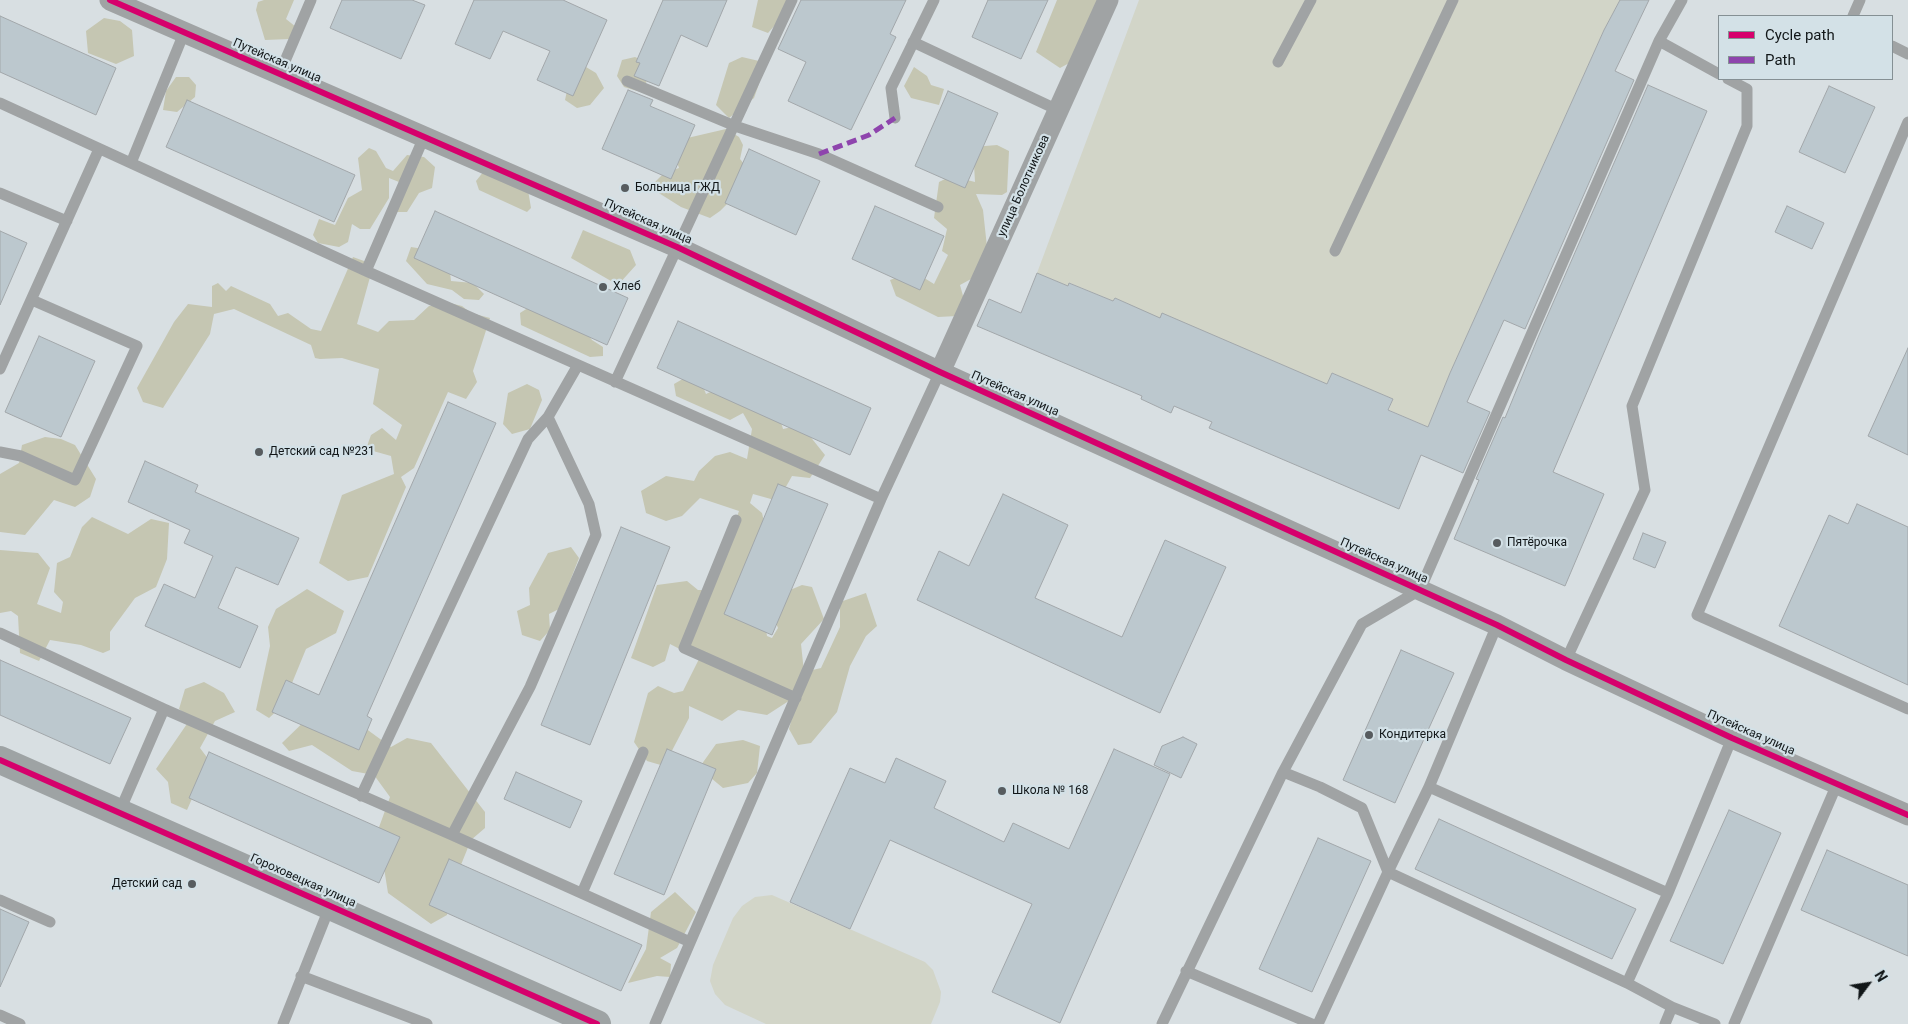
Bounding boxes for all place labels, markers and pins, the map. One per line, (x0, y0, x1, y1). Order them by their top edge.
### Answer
place label: Больница ГЖД (635, 181, 720, 195)
marker: Больница ГЖД (619, 182, 631, 194)
place label: Хлеб (613, 280, 641, 294)
marker: Хлеб (597, 281, 609, 293)
place label: Детский сад №231 (269, 445, 375, 459)
marker: Детский сад №231 (253, 446, 265, 458)
place label: Пятёрочка (1507, 536, 1567, 550)
marker: Пятёрочка (1491, 537, 1503, 549)
place label: Кондитерка (1379, 728, 1446, 742)
marker: Кондитерка (1363, 729, 1375, 741)
place label: Школа № 168 (1012, 784, 1088, 798)
marker: Школа № 168 (996, 785, 1008, 797)
place label: Детский сад (112, 877, 182, 891)
marker: Детский сад (186, 878, 198, 890)

